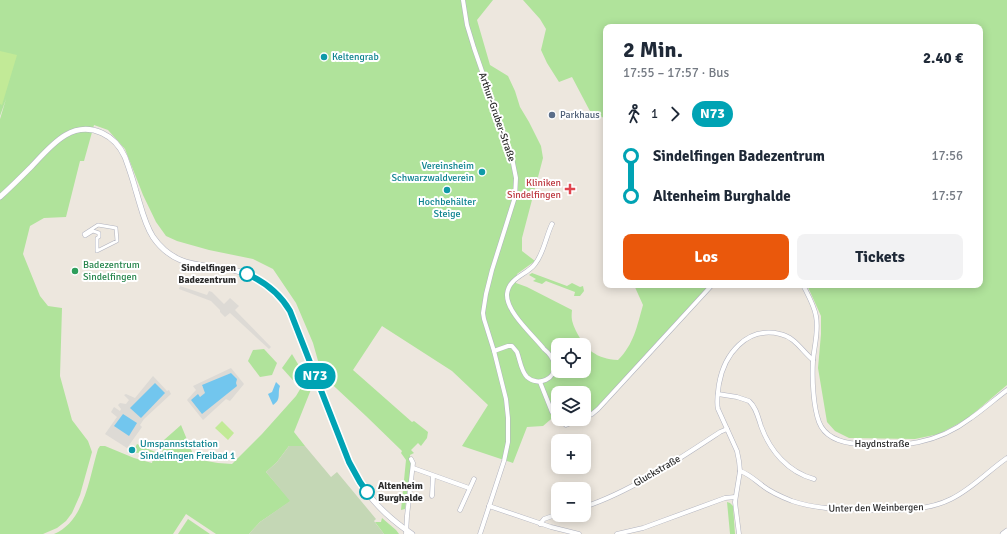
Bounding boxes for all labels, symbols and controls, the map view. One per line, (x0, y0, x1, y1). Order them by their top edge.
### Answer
text: 2 Min. (623, 36, 683, 63)
text: 2.40 € (923, 49, 963, 67)
place label: Keltengrab (332, 51, 379, 63)
marker: Keltengrab (319, 52, 329, 62)
text: 17:55 – 17:57 · Bus (623, 65, 729, 81)
street label: Arthur-Gruber-Straße (476, 71, 518, 163)
icon: walk (623, 103, 645, 125)
icon: forward (664, 103, 686, 125)
text: N73 (700, 105, 725, 122)
text: 1 (651, 106, 658, 122)
place label: Parkhaus (560, 109, 600, 121)
marker: Parkhaus (547, 110, 557, 120)
text: Sindelfingen Badezentrum (653, 147, 825, 165)
text: 17:56 (931, 148, 963, 164)
place label: Vereinsheim Schwarzwaldverein (392, 160, 474, 184)
marker: Vereinsheim Schwarzwaldverein (477, 167, 487, 177)
place label: Kliniken Sindelfingen (507, 177, 561, 201)
marker: Kliniken Sindelfingen (564, 183, 576, 195)
marker: Hochbehälter Steige (442, 185, 452, 195)
text: Altenheim Burghalde (653, 187, 791, 205)
text: 17:57 (931, 188, 963, 204)
place label: Hochbehälter Steige (418, 196, 476, 220)
button: Los (623, 234, 789, 280)
button: Tickets (797, 234, 963, 280)
place label: Badezentrum Sindelfingen (83, 259, 140, 283)
place label: Sindelfingen Badezentrum (178, 262, 237, 286)
marker: Badezentrum Sindelfingen (70, 266, 80, 276)
marker: Sindelfingen Badezentrum (239, 266, 255, 282)
map controls (551, 338, 591, 522)
button: locate (551, 338, 591, 378)
line badge: N73 (292, 363, 338, 389)
text: N73 (303, 367, 327, 384)
button: layers (551, 386, 591, 426)
button: + (551, 434, 591, 474)
place label: Umspannststation Sindelfingen Freibad 1 (140, 438, 236, 462)
street label: Haydnstraße (855, 438, 909, 450)
marker: Umspannststation Sindelfingen Freibad 1 (127, 445, 137, 455)
street label: Gluckstraße (631, 453, 683, 489)
place label: Altenheim Burghalde (378, 480, 423, 504)
button: − (551, 482, 591, 522)
marker: Altenheim Burghalde (359, 484, 375, 500)
street label: Unter den Weinbergen (828, 501, 924, 515)

